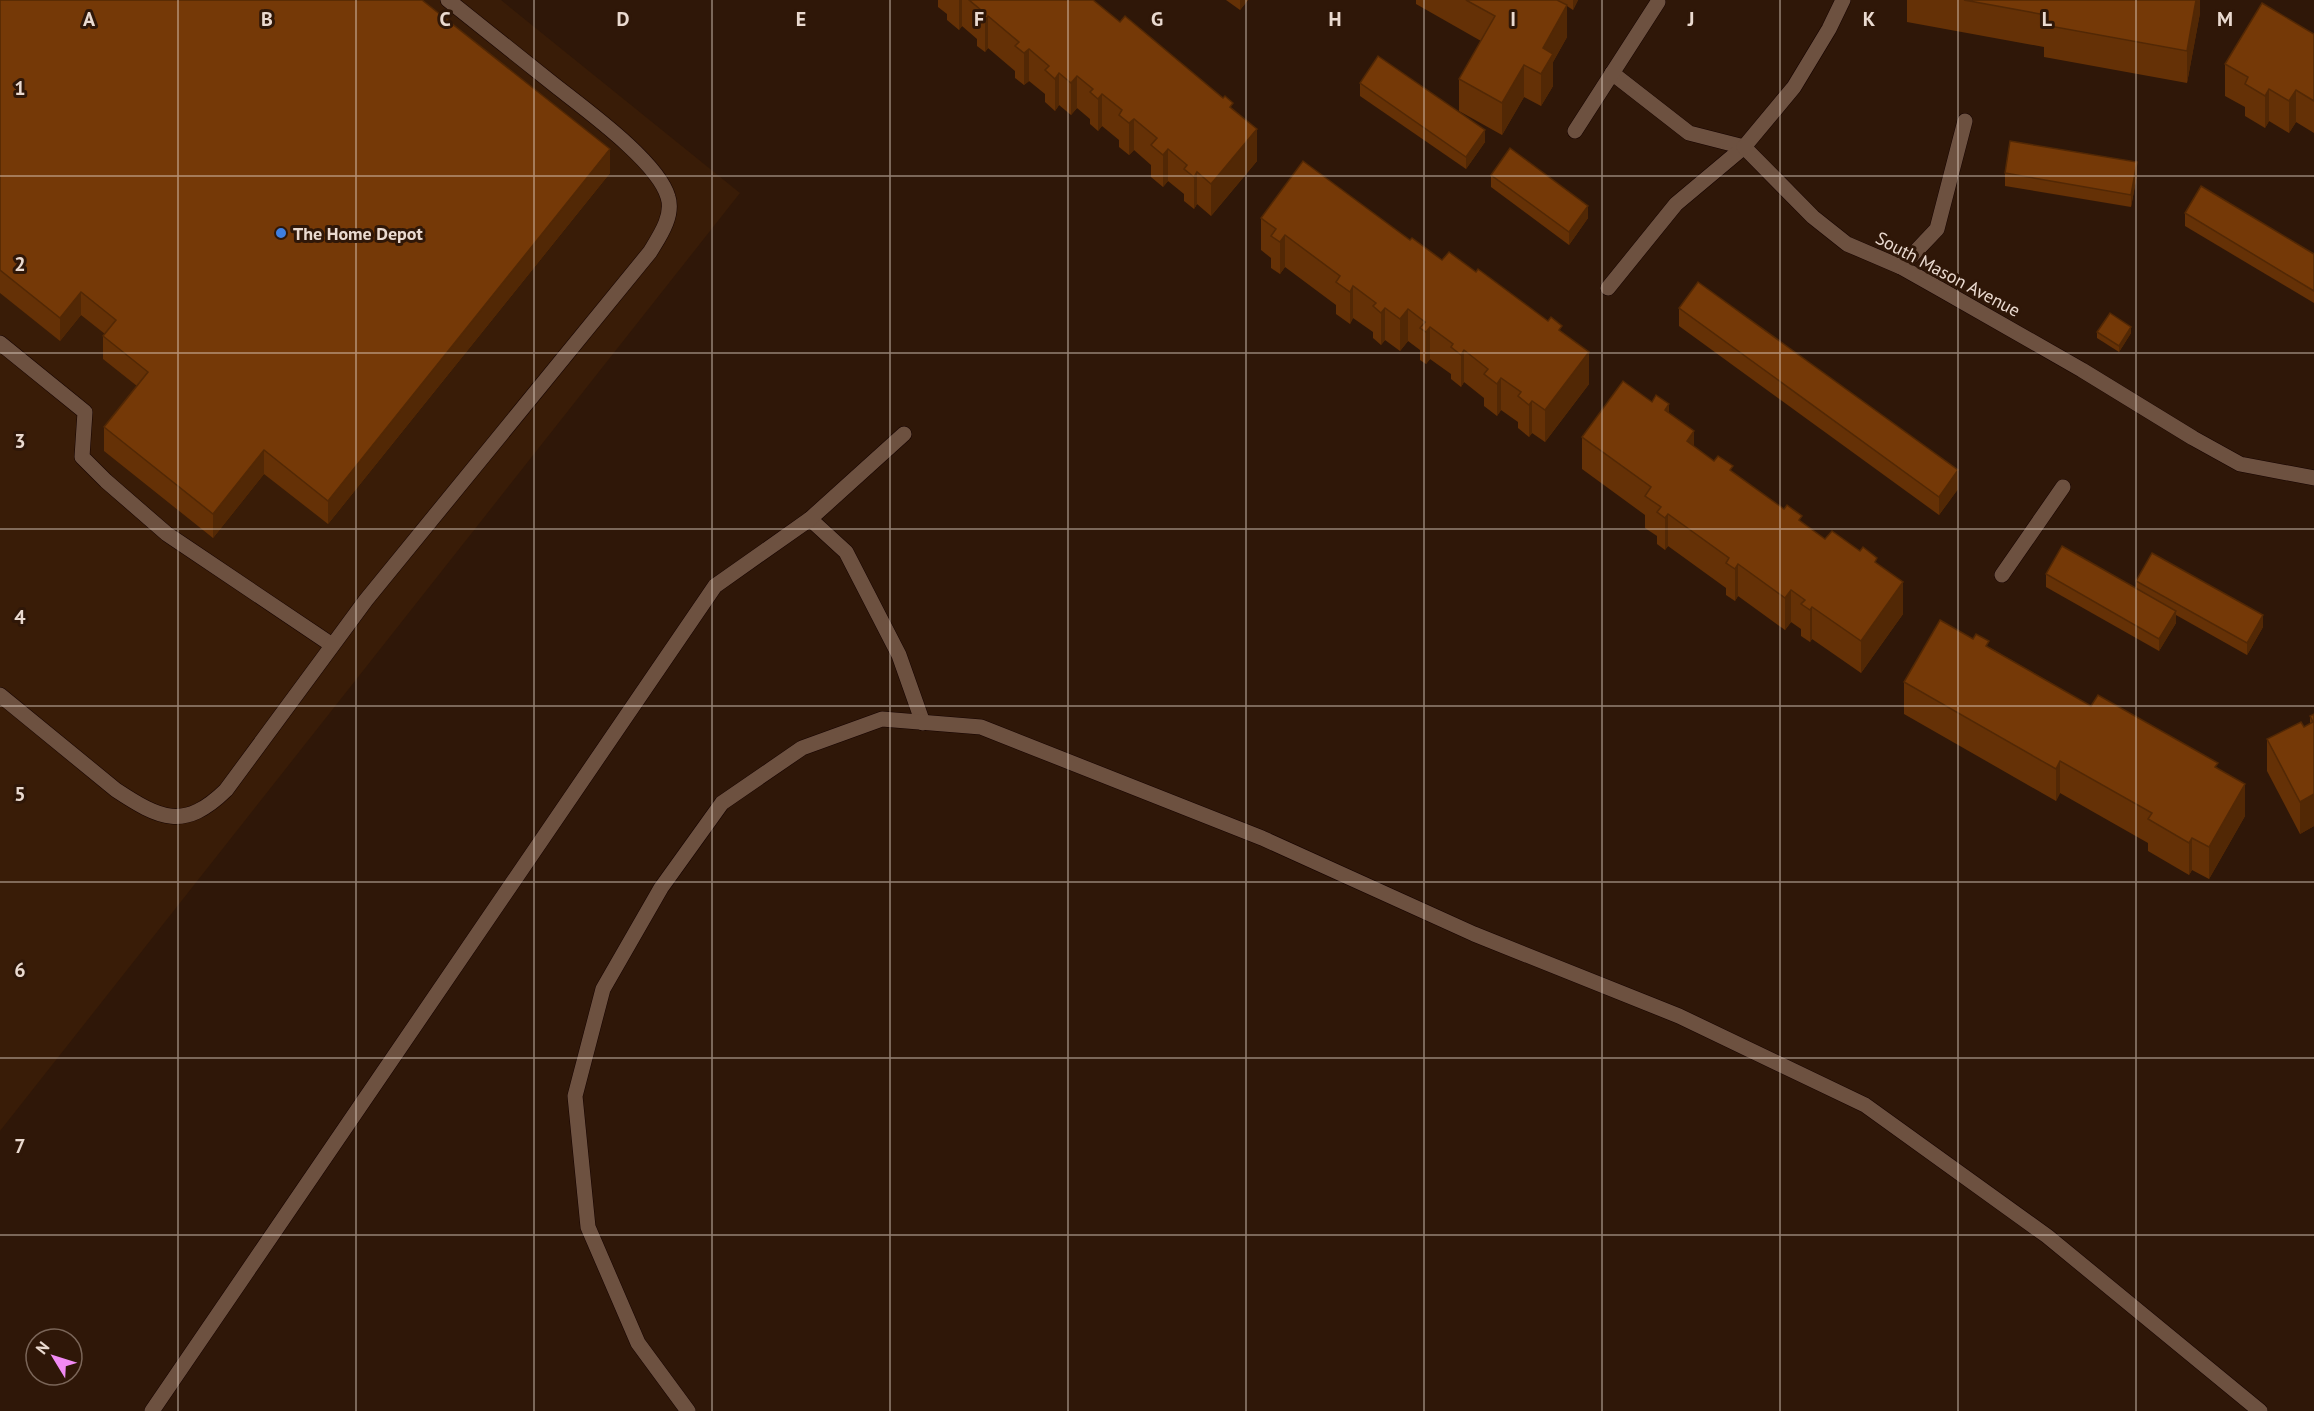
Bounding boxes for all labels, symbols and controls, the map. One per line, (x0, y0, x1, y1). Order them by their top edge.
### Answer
text: A (83, 6, 96, 32)
text: B (261, 6, 273, 32)
text: C (439, 6, 451, 32)
text: D (617, 6, 630, 32)
text: E (796, 6, 806, 32)
text: F (974, 6, 984, 32)
text: G (1151, 6, 1163, 32)
text: H (1328, 6, 1342, 32)
text: I (1510, 6, 1516, 32)
text: J (1687, 6, 1694, 32)
text: K (1863, 6, 1876, 32)
text: L (2042, 6, 2053, 32)
text: M (2217, 6, 2233, 32)
text: 1 (14, 75, 26, 101)
place label: The Home Depot (293, 222, 423, 245)
marker: The Home Depot (274, 226, 288, 240)
street label: South Mason Avenue (1872, 226, 2024, 322)
text: 2 (14, 251, 26, 277)
text: 3 (14, 428, 26, 454)
text: 4 (14, 604, 26, 630)
text: 5 (14, 781, 26, 807)
text: 6 (14, 957, 26, 983)
text: 7 (14, 1133, 26, 1159)
north arrow (24, 1327, 84, 1387)
text: N (31, 1337, 53, 1358)

